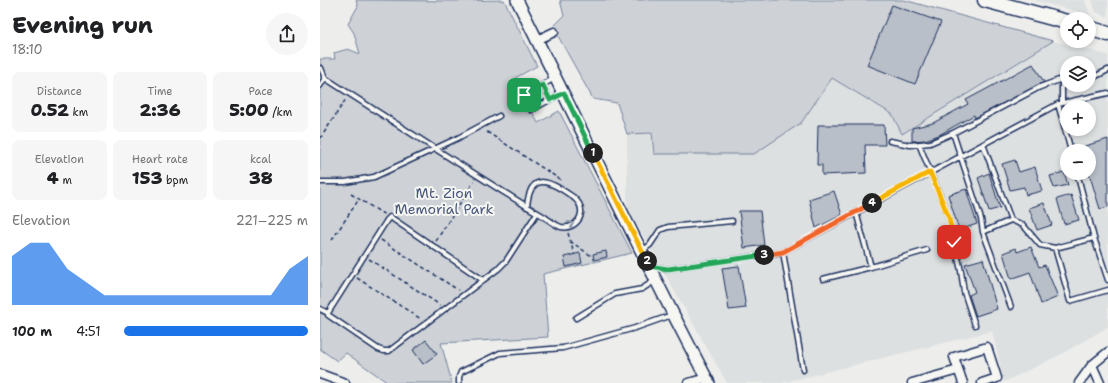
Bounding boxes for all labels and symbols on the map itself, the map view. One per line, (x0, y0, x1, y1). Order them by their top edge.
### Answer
pin (507, 78, 541, 112)
pin: 1 (583, 143, 603, 163)
park label: Mt. Zion Memorial Park (394, 184, 494, 218)
pin: 4 (862, 193, 882, 213)
one-way arrow (567, 221, 574, 229)
pin (937, 225, 971, 259)
pin: 3 (754, 245, 774, 265)
pin: 2 (637, 251, 657, 271)

